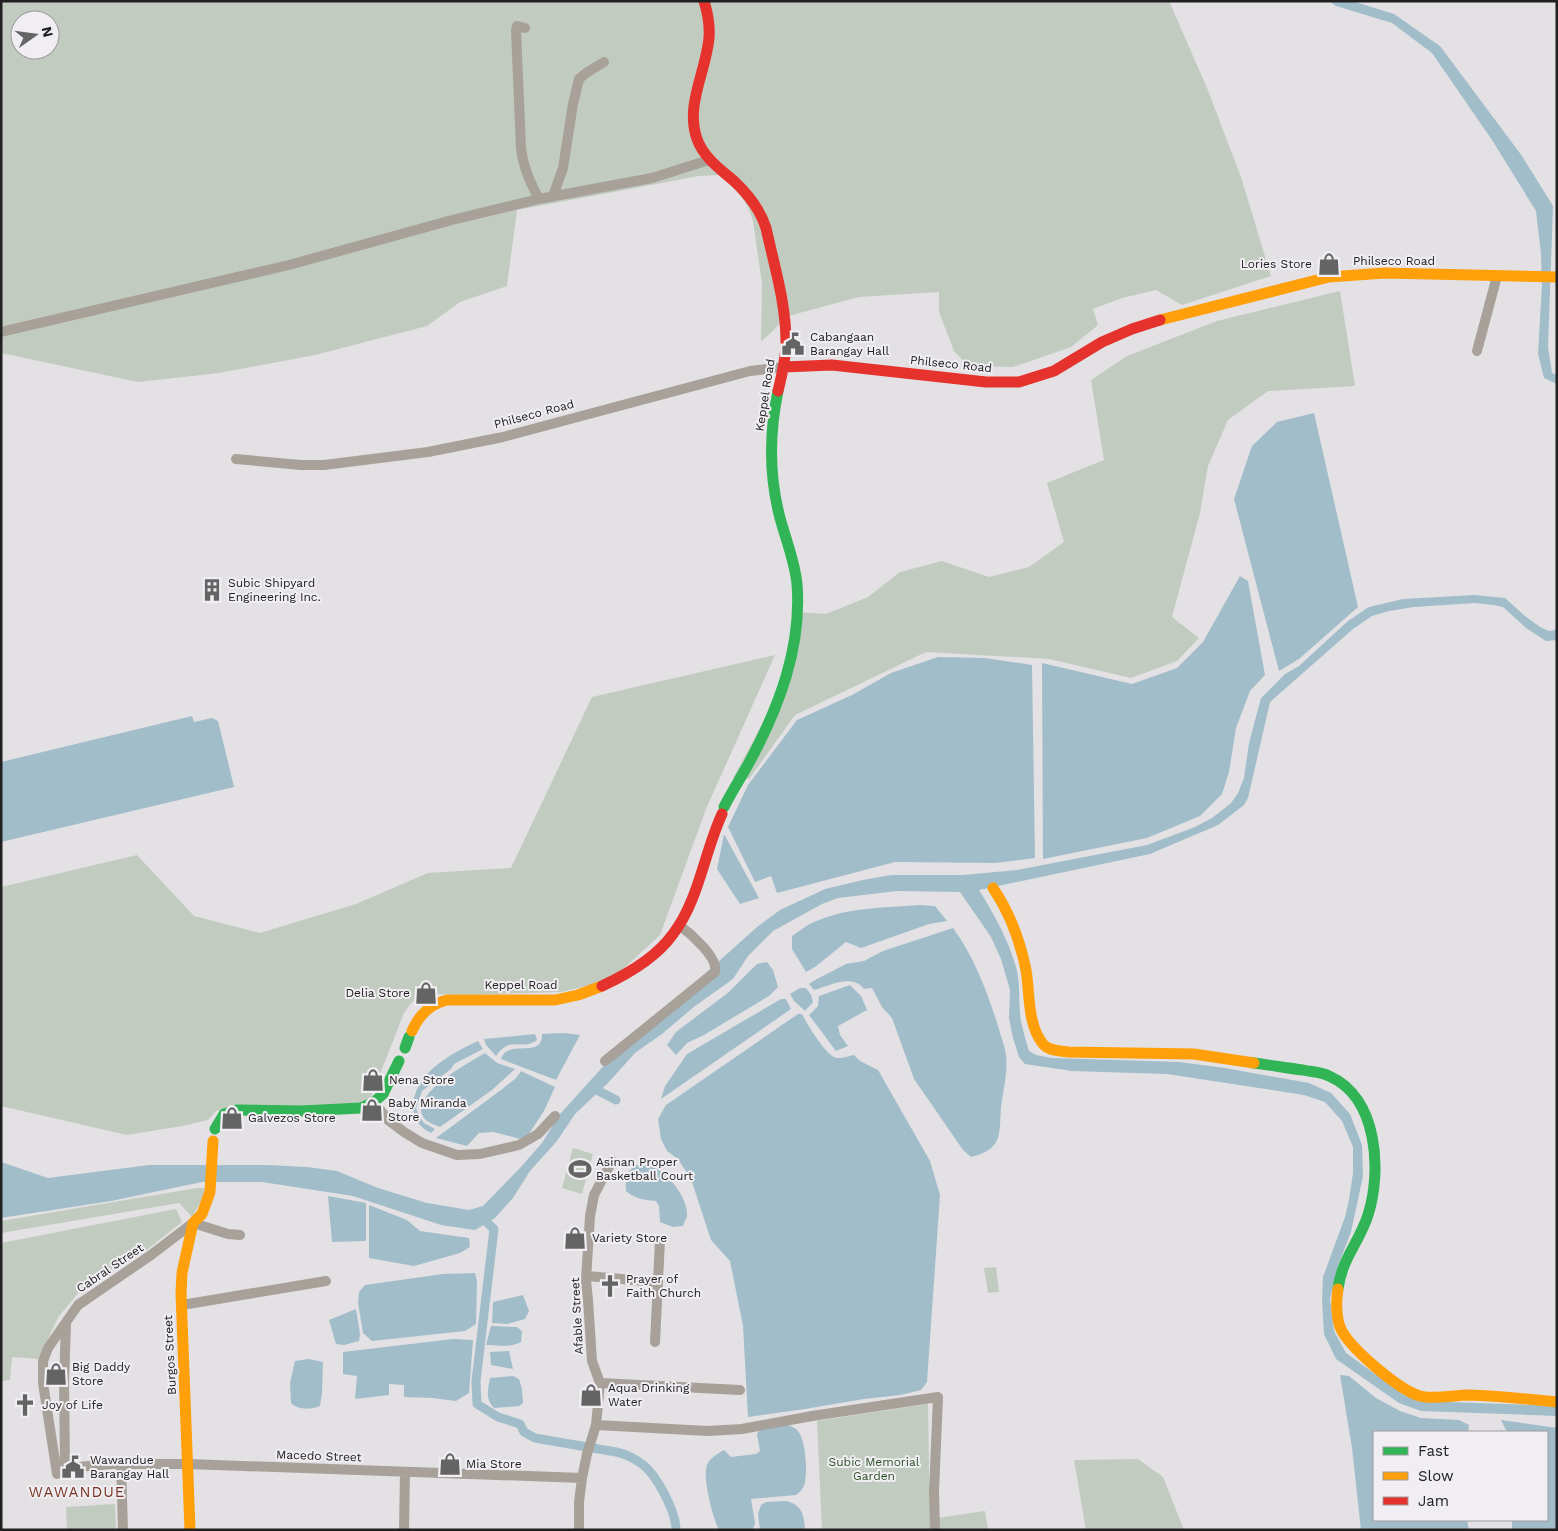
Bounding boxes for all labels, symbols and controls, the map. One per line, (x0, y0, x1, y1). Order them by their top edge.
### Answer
north arrow (10, 10, 60, 60)
text: N (39, 25, 57, 39)
shop icon: Lories Store (1316, 251, 1342, 277)
street label: Philseco Road (1353, 254, 1435, 268)
place label: Lories Store (1241, 257, 1312, 271)
place label: Cabangaan Barangay Hall (810, 330, 890, 358)
public building icon: Cabangaan Barangay Hall (780, 331, 806, 357)
street label: Philseco Road (909, 353, 993, 375)
street label: Keppel Road (752, 358, 778, 432)
street label: Philseco Road (493, 397, 575, 431)
place label: Subic Shipyard Engineering Inc. (228, 576, 321, 604)
building icon: Subic Shipyard Engineering Inc. (199, 577, 225, 603)
street label: Keppel Road (485, 978, 557, 992)
shop icon: Delia Store (413, 980, 439, 1006)
place label: Delia Store (345, 986, 410, 1000)
shop icon: Nena Store (360, 1067, 386, 1093)
place label: Nena Store (389, 1073, 454, 1087)
place label: Baby Miranda Store (388, 1096, 467, 1124)
shop icon: Baby Miranda Store (359, 1097, 385, 1123)
shop icon: Galvezos Store (219, 1105, 245, 1131)
place label: Galvezos Store (248, 1111, 336, 1125)
place label: Asinan Proper Basketball Court (596, 1155, 693, 1183)
sports icon: Asinan Proper Basketball Court (567, 1156, 593, 1182)
shop icon: Variety Store (562, 1225, 588, 1251)
place label: Variety Store (592, 1231, 667, 1245)
street label: Cabral Street (74, 1241, 146, 1295)
place label: Prayer of Faith Church (626, 1272, 701, 1300)
church icon: Prayer of Faith Church (597, 1273, 623, 1299)
street label: Afable Street (568, 1277, 586, 1355)
street label: Burgos Street (161, 1315, 179, 1395)
place label: Big Daddy Store (72, 1360, 131, 1388)
shop icon: Big Daddy Store (43, 1361, 69, 1387)
place label: Aqua Drinking Water (608, 1381, 690, 1409)
shop icon: Aqua Drinking Water (578, 1382, 604, 1408)
church icon: Joy of Life (12, 1392, 38, 1418)
place label: Joy of Life (42, 1398, 103, 1412)
legend (1373, 1431, 1548, 1521)
text: Fast (1418, 1442, 1450, 1460)
street label: Macedo Street (276, 1448, 362, 1464)
shop icon: Mia Store (437, 1451, 463, 1477)
place label: Wawandue Barangay Hall (90, 1453, 170, 1481)
public building icon: Wawandue Barangay Hall (60, 1454, 86, 1480)
park label: Subic Memorial Garden (829, 1455, 920, 1483)
place label: Mia Store (466, 1457, 522, 1471)
text: Slow (1418, 1467, 1454, 1485)
district label: WAWANDUE (29, 1483, 125, 1501)
text: Jam (1418, 1492, 1449, 1510)

